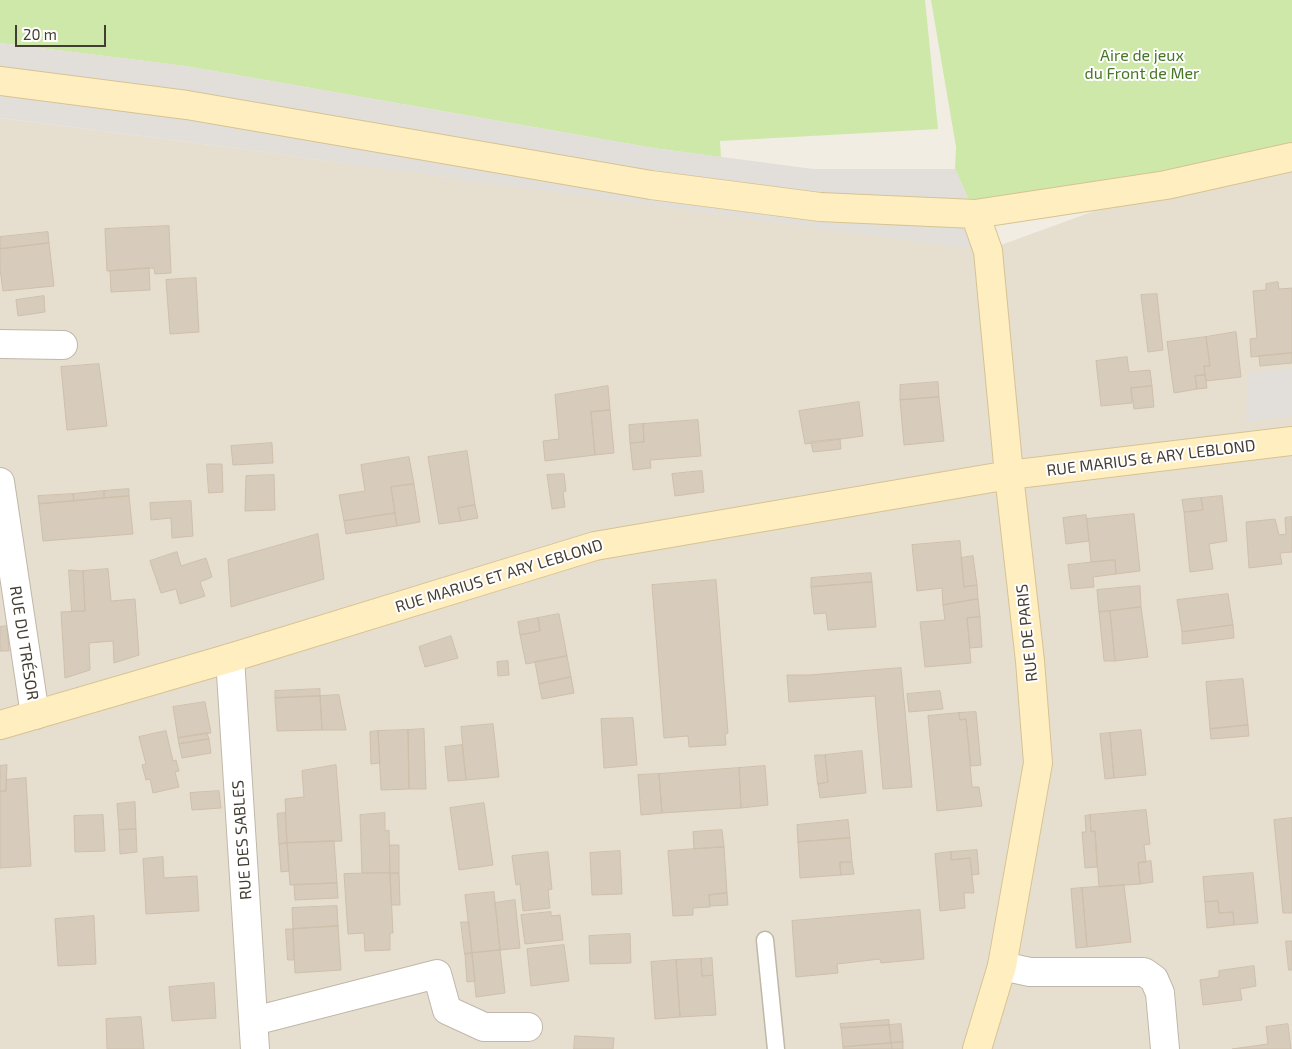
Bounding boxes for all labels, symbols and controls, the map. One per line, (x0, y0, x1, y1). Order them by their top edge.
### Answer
scale bar (18, 15, 109, 47)
text: 20 m (23, 25, 57, 43)
park label: Aire de jeux du Front de Mer (1085, 46, 1199, 84)
street label: RUE MARIUS & ARY LEBLOND (1045, 436, 1257, 480)
street label: RUE MARIUS ET ARY LEBLOND (393, 535, 605, 617)
street label: RUE DE PARIS (1012, 583, 1042, 683)
street label: RUE DU TRÉSOR (5, 584, 43, 702)
street label: RUE DES SABLES (228, 779, 256, 901)

